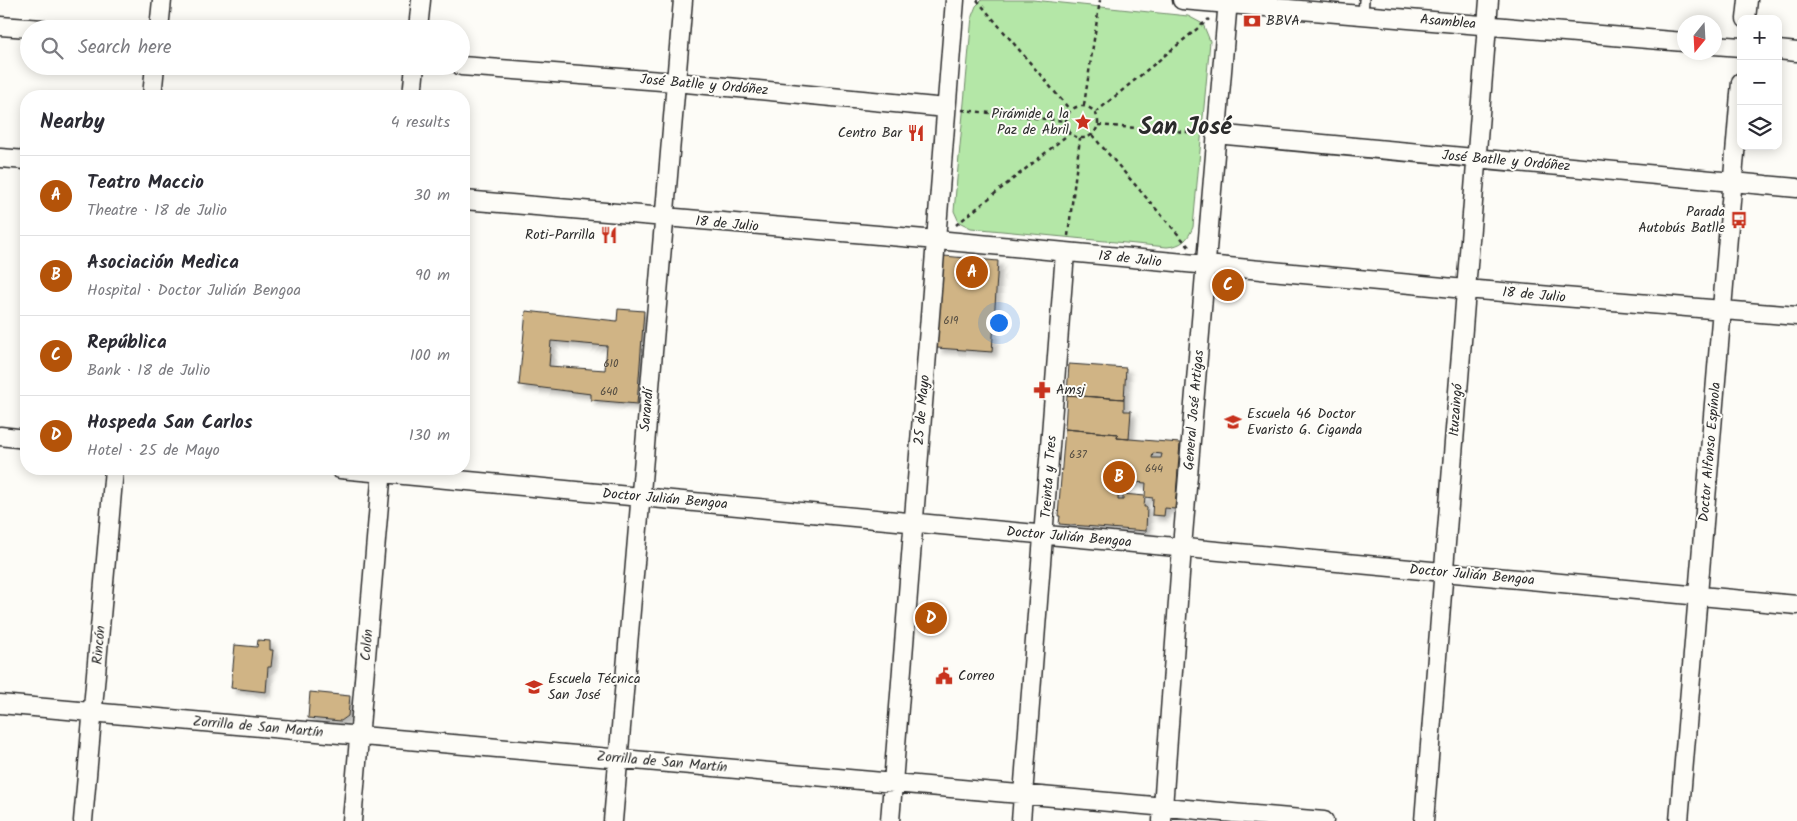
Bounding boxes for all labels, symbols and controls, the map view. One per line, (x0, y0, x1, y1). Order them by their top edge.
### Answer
street label: Asamblea (1419, 9, 1477, 35)
place label: BBVA (1266, 10, 1300, 32)
bank icon: BBVA (1242, 11, 1262, 31)
north arrow (1677, 15, 1722, 60)
map controls (1737, 15, 1782, 150)
button: + (1737, 15, 1782, 60)
search box (20, 20, 470, 75)
text: Search here (78, 33, 172, 63)
icon: search (38, 34, 66, 62)
button: − (1737, 60, 1782, 105)
street label: José Batlle y Ordóñez (639, 68, 769, 102)
place label: Pirámide a la Paz de Abril (991, 103, 1070, 141)
button: layers (1737, 105, 1782, 150)
text: Nearby (40, 106, 105, 139)
district label: San José (1139, 108, 1232, 147)
text: 4 results (391, 110, 450, 135)
place icon: Pirámide a la Paz de Abril (1073, 112, 1093, 132)
place label: Centro Bar (838, 122, 903, 144)
restaurant icon: Centro Bar (906, 123, 926, 143)
street label: José Batlle y Ordóñez (1441, 144, 1571, 178)
text: Teatro Maccio (87, 168, 204, 198)
text: A (51, 183, 61, 208)
text: 30 m (414, 183, 450, 208)
text: Theatre · 18 de Julio (87, 198, 227, 223)
place label: Parada Autobús Batlle (1638, 201, 1726, 239)
street label: 18 de Julio (694, 210, 760, 238)
bus stop icon: Parada Autobús Batlle (1729, 210, 1749, 230)
place label: Roti-Parrilla (525, 224, 595, 246)
restaurant icon: Roti-Parrilla (599, 225, 619, 245)
street label: 18 de Julio (1097, 245, 1163, 273)
text: Asociación Medica (87, 248, 239, 278)
pin: A (956, 253, 988, 291)
text: B (51, 263, 61, 288)
text: 90 m (415, 263, 450, 288)
pin: C (1212, 266, 1244, 304)
text: Hospital · Doctor Julián Bengoa (87, 278, 301, 303)
street label: 18 de Julio (1501, 281, 1567, 309)
your location (986, 310, 1012, 336)
house number: 619 (944, 312, 959, 330)
text: República (87, 328, 167, 358)
text: C (51, 343, 61, 368)
text: 100 m (410, 343, 450, 368)
street label: General José Artigas (1178, 349, 1210, 471)
house number: 610 (603, 355, 619, 373)
text: Bank · 18 de Julio (87, 358, 210, 383)
street label: 25 de Mayo (908, 374, 936, 446)
place label: Amsj (1056, 379, 1086, 401)
pharmacy icon: Amsj (1032, 380, 1052, 400)
street label: Doctor Alfonso Espínola (1693, 381, 1727, 523)
street label: Ituzaingó (1443, 382, 1469, 437)
house number: 640 (600, 383, 618, 401)
street label: Sarandí (634, 385, 660, 432)
place label: Escuela 46 Doctor Evaristo G. Ciganda (1247, 403, 1362, 441)
text: Hospeda San Carlos (87, 408, 253, 438)
school or university icon: Escuela 46 Doctor Evaristo G. Ciganda (1223, 412, 1243, 432)
text: D (51, 423, 61, 448)
text: 130 m (409, 423, 450, 448)
street label: Treinta y Tres (1035, 435, 1063, 519)
text: Hotel · 25 de Mayo (87, 438, 220, 463)
house number: 637 (1069, 446, 1088, 464)
pin: B (1103, 458, 1135, 496)
house number: 644 (1145, 460, 1163, 478)
street label: Doctor Julián Bengoa (601, 483, 729, 515)
street label: Doctor Julián Bengoa (1005, 521, 1133, 553)
street label: Doctor Julián Bengoa (1408, 559, 1536, 591)
pin: D (915, 599, 947, 637)
street label: Rincón (86, 625, 112, 665)
street label: Colón (355, 628, 379, 662)
place label: Correo (958, 665, 995, 687)
public building icon: Correo (934, 666, 954, 686)
place label: Escuela Técnica San José (548, 668, 640, 706)
school or university icon: Escuela Técnica San José (524, 677, 544, 697)
street label: Zorrilla de San Martín (192, 710, 324, 744)
street label: Zorrilla de San Martín (596, 745, 728, 779)

